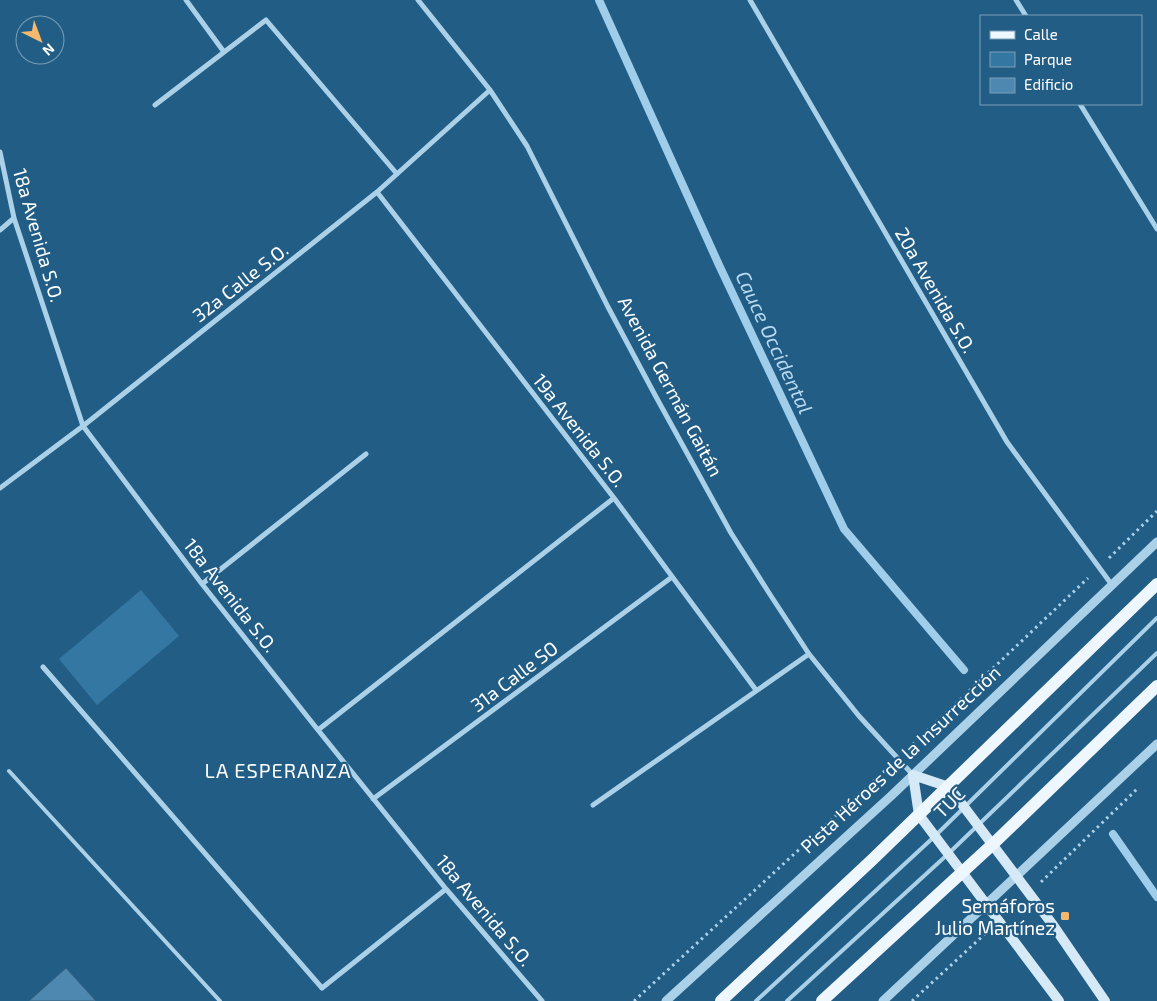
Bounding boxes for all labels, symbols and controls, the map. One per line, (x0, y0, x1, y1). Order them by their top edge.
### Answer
north arrow (15, 15, 65, 65)
legend (980, 15, 1142, 105)
text: Calle (1024, 25, 1058, 43)
text: N (40, 40, 58, 60)
text: Parque (1024, 50, 1072, 68)
text: Edificio (1024, 75, 1073, 93)
street label: 18a Avenida S.O. (9, 165, 69, 305)
street label: 20a Avenida S.O. (891, 223, 981, 357)
street label: 32a Calle S.O. (188, 238, 292, 326)
water label: Cauce Occidental (731, 267, 819, 417)
street label: Avenida Germán Gaitán (614, 292, 728, 480)
street label: 19a Avenida S.O. (529, 369, 631, 491)
street label: 18a Avenida S.O. (179, 533, 283, 657)
street label: 31a Calle SO (466, 636, 562, 716)
street label: Pista Héroes de la Insurrección (795, 660, 1005, 858)
district label: LA ESPERANZA (205, 758, 351, 782)
street label: TUC (929, 782, 969, 822)
street label: 18a Avenida S.O. (432, 850, 538, 970)
place label: Semáforos Julio Martínez (935, 894, 1055, 939)
marker: Semáforos Julio Martínez (1059, 910, 1071, 922)

